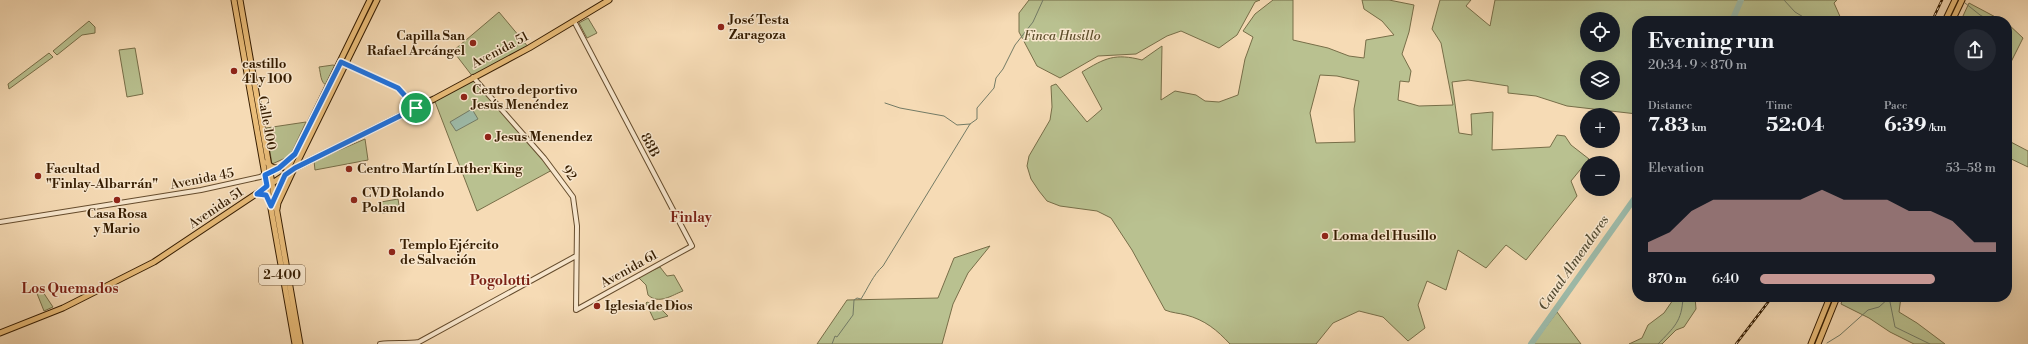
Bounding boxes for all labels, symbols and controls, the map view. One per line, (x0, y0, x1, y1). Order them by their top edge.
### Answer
place label: José Testa Zaragoza (727, 12, 790, 43)
map controls (1580, 12, 1620, 196)
button: locate (1580, 12, 1620, 52)
marker: José Testa Zaragoza (716, 22, 726, 32)
place label: Capilla San Rafael Arcángel (367, 28, 466, 59)
street label: Avenida 51 (468, 28, 532, 72)
park label: Finca Husillo (1023, 28, 1101, 44)
text: Evening run (1648, 28, 1774, 55)
button: share (1954, 29, 1996, 71)
marker: Capilla San Rafael Arcángel (468, 38, 478, 48)
place label: castillo 41 y 100 (242, 56, 292, 87)
text: 20:34 · 9 × 870 m (1648, 57, 1747, 73)
button: layers (1580, 60, 1620, 100)
marker: castillo 41 y 100 (229, 66, 239, 76)
place label: Centro deportivo Jesús Menéndez (470, 82, 578, 113)
pin (399, 91, 433, 125)
marker: Centro deportivo Jesús Menéndez (459, 92, 469, 102)
street label: Calle 100 (254, 95, 280, 152)
icon: arrive (405, 97, 427, 119)
text: Distance (1648, 99, 1692, 113)
text: Time (1766, 99, 1793, 113)
text: Pace (1884, 99, 1908, 113)
button: + (1580, 108, 1620, 148)
text: 7.83 (1648, 113, 1689, 138)
text: 52:04 (1766, 113, 1824, 138)
text: 6:39 (1884, 113, 1927, 138)
text: km (1689, 121, 1707, 135)
text: /km (1927, 121, 1946, 135)
place label: Jesus Menendez (494, 129, 593, 145)
street label: 88B (637, 130, 663, 160)
marker: Jesus Menendez (483, 132, 493, 142)
button: − (1580, 156, 1620, 196)
text: Elevation (1648, 160, 1704, 176)
text: 53–58 m (1945, 160, 1996, 176)
place label: Facultad "Finlay-Albarrán" (46, 161, 158, 192)
place label: Centro Martín Luther King (357, 161, 523, 177)
street label: 92 (558, 162, 580, 184)
marker: Centro Martín Luther King (344, 164, 354, 174)
street label: Avenida 45 (168, 165, 235, 193)
marker: Facultad "Finlay-Albarrán" (33, 171, 43, 181)
street label: Avenida 51 (185, 184, 247, 233)
place label: CVD Rolando Poland (362, 185, 445, 216)
marker: Casa Rosa y Mario (112, 195, 122, 205)
marker: CVD Rolando Poland (349, 195, 359, 205)
place label: Casa Rosa y Mario (87, 206, 148, 237)
district label: Finlay (670, 209, 713, 227)
water label: Canal Almendares (1535, 212, 1613, 314)
place label: Loma del Husillo (1333, 228, 1437, 244)
marker: Loma del Husillo (1320, 231, 1330, 241)
place label: Templo Ejército de Salvación (400, 237, 499, 268)
marker: Templo Ejército de Salvación (387, 247, 397, 257)
street label: Avenida 61 (597, 247, 661, 292)
road number: 2-400 (259, 265, 305, 285)
text: 870 m (1648, 271, 1687, 287)
text: 6:40 (1712, 271, 1739, 287)
district label: Pogolotti (470, 272, 531, 290)
district label: Los Quemados (21, 280, 119, 298)
place label: Iglesia de Dios (605, 298, 693, 314)
marker: Iglesia de Dios (592, 301, 602, 311)

